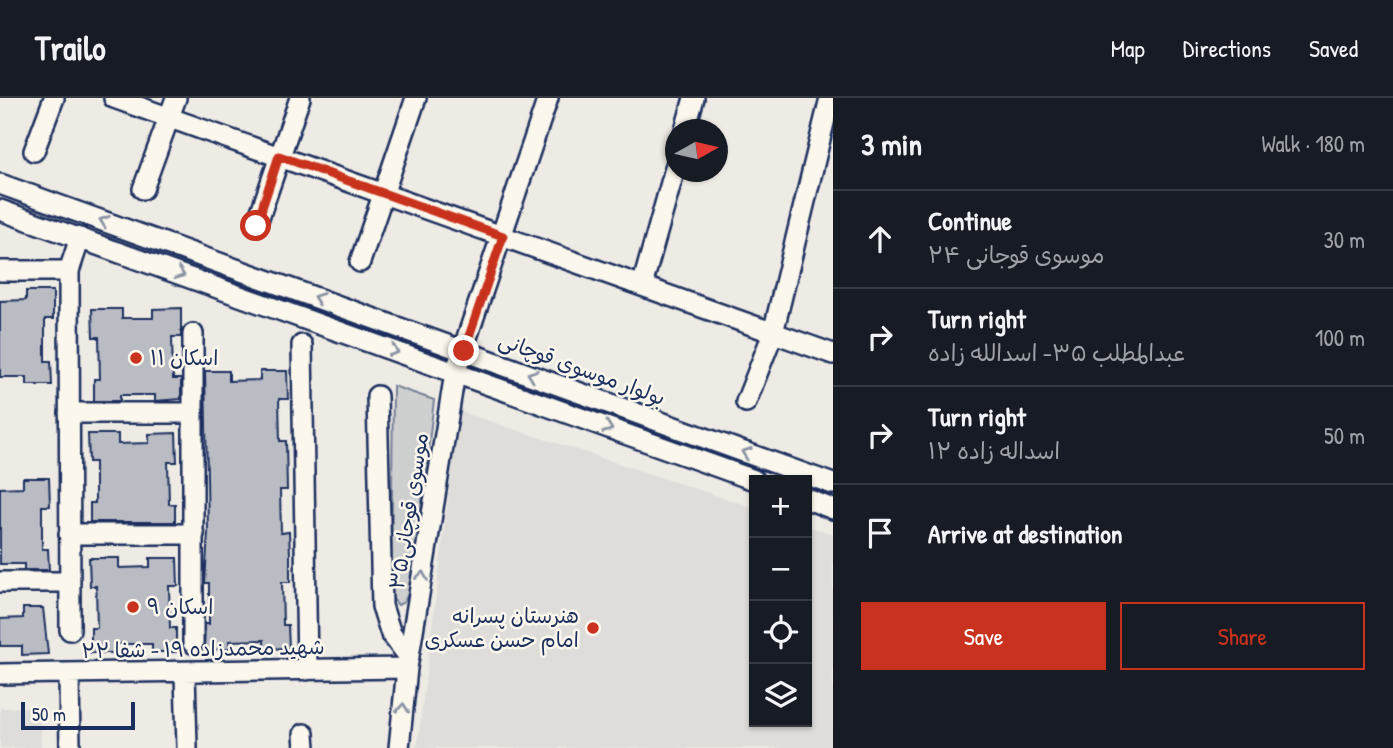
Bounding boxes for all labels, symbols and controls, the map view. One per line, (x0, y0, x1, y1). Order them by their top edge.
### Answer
text: Trailo (35, 26, 106, 70)
text: Map (1111, 32, 1145, 64)
text: Directions (1183, 32, 1271, 64)
text: Saved (1309, 32, 1358, 64)
north arrow (665, 119, 728, 182)
text: 3 min (861, 124, 922, 164)
text: Walk · 180 m (1261, 128, 1365, 159)
text: Continue (928, 203, 1012, 238)
route start (240, 210, 271, 241)
one-way arrow (98, 215, 110, 229)
icon: ahead (861, 220, 899, 258)
text: 30 m (1323, 224, 1365, 255)
text: موسوی قوجانی ۲۴ (928, 239, 1105, 270)
one-way arrow (173, 266, 185, 280)
one-way arrow (312, 292, 324, 306)
text: Turn right (928, 301, 1026, 336)
icon: right (861, 318, 899, 356)
text: 100 m (1315, 322, 1365, 353)
street label: بولوار موسوی قوچانی (495, 325, 670, 412)
route end (448, 335, 479, 366)
text: عبدالمطلب ۳۵- اسدالله زاده (928, 337, 1185, 368)
place label: اسکان ۱۱ (150, 343, 219, 372)
one-way arrow (387, 343, 399, 357)
marker: اسکان ۱۱ (128, 350, 144, 366)
one-way arrow (526, 369, 538, 383)
text: Turn right (928, 399, 1026, 434)
icon: right (861, 416, 899, 454)
one-way arrow (601, 420, 613, 434)
text: 50 m (1324, 420, 1365, 451)
street label: موسوی قوچانی۳۵ (382, 431, 435, 591)
text: اسداله زاده ۱۲ (928, 435, 1060, 466)
one-way arrow (740, 447, 752, 461)
map controls (749, 475, 812, 727)
button: + (749, 475, 812, 538)
icon: arrive (861, 514, 899, 552)
text: Arrive at destination (928, 516, 1123, 551)
button: − (749, 538, 812, 601)
one-way arrow (414, 570, 429, 582)
place label: اسکان ۹ (147, 592, 213, 621)
marker: اسکان ۹ (125, 599, 141, 615)
place label: هنرستان پسرانه امام حسن عسکری (424, 601, 579, 656)
button: locate (749, 601, 812, 664)
button: Save (861, 602, 1106, 670)
button: Share (1120, 602, 1365, 670)
marker: هنرستان پسرانه امام حسن عسکری (585, 620, 601, 636)
street label: شهید محمدزاده ۱۹ - شفا ۲۲ (81, 632, 325, 665)
button: layers (749, 664, 812, 727)
scale bar (21, 699, 135, 731)
text: 50 m (32, 701, 66, 727)
one-way arrow (395, 702, 410, 713)

